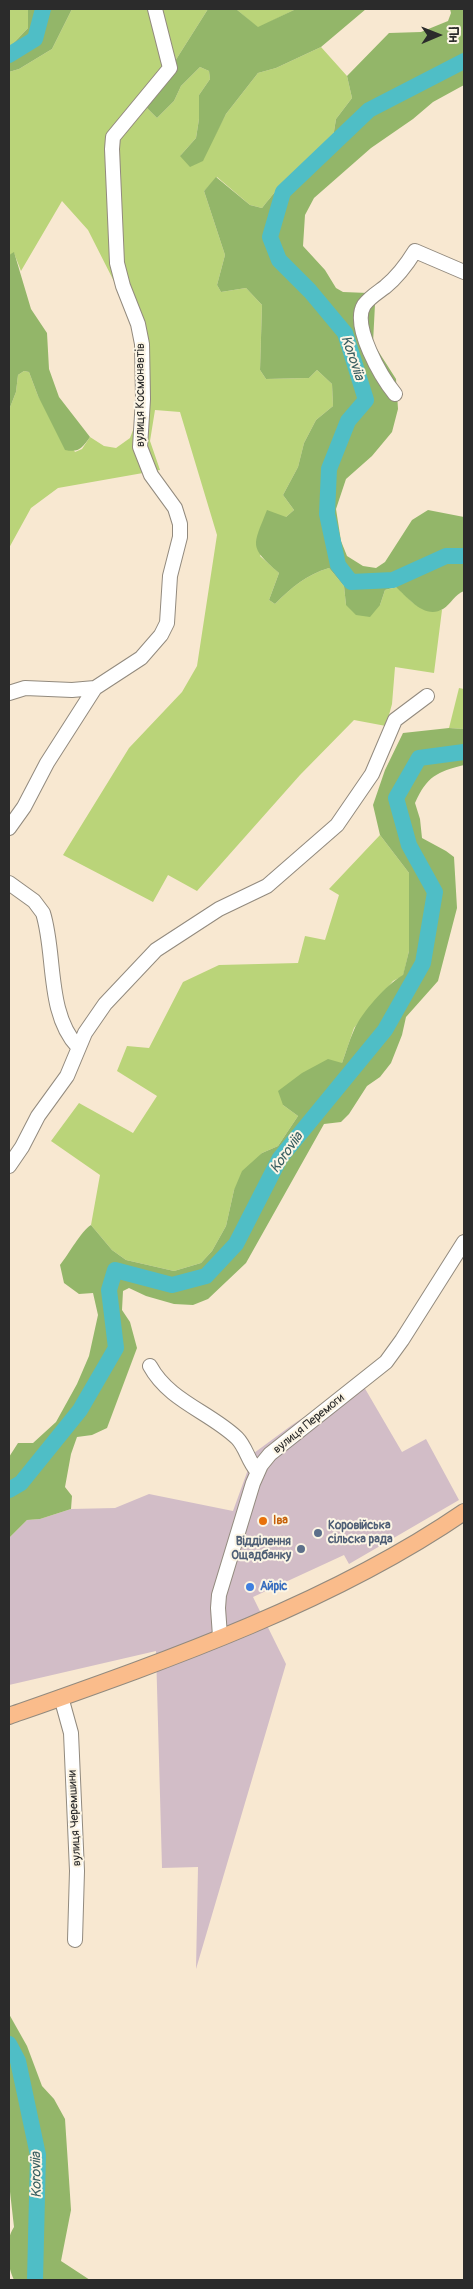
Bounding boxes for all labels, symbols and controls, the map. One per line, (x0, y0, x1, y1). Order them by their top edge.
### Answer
north arrow (413, 10, 463, 60)
text: Пн (445, 27, 462, 43)
water label: Koroviia (337, 334, 367, 382)
street label: вулиця Космонавтів (134, 343, 148, 447)
water label: Koroviia (267, 1129, 307, 1177)
street label: вулиця Перемоги (271, 1391, 347, 1457)
place label: Іва (273, 1514, 288, 1528)
marker: Іва (257, 1515, 269, 1527)
place label: Коровійська сільска рада (328, 1519, 393, 1547)
marker: Коровійська сільска рада (312, 1527, 324, 1539)
place label: Відділення Ощадбанку (231, 1535, 291, 1563)
marker: Відділення Ощадбанку (295, 1543, 307, 1555)
place label: Айріс (260, 1580, 287, 1594)
marker: Айріс (244, 1581, 256, 1593)
street label: вулиця Черемшини (65, 1770, 85, 1866)
water label: Koroviia (28, 2152, 46, 2198)

